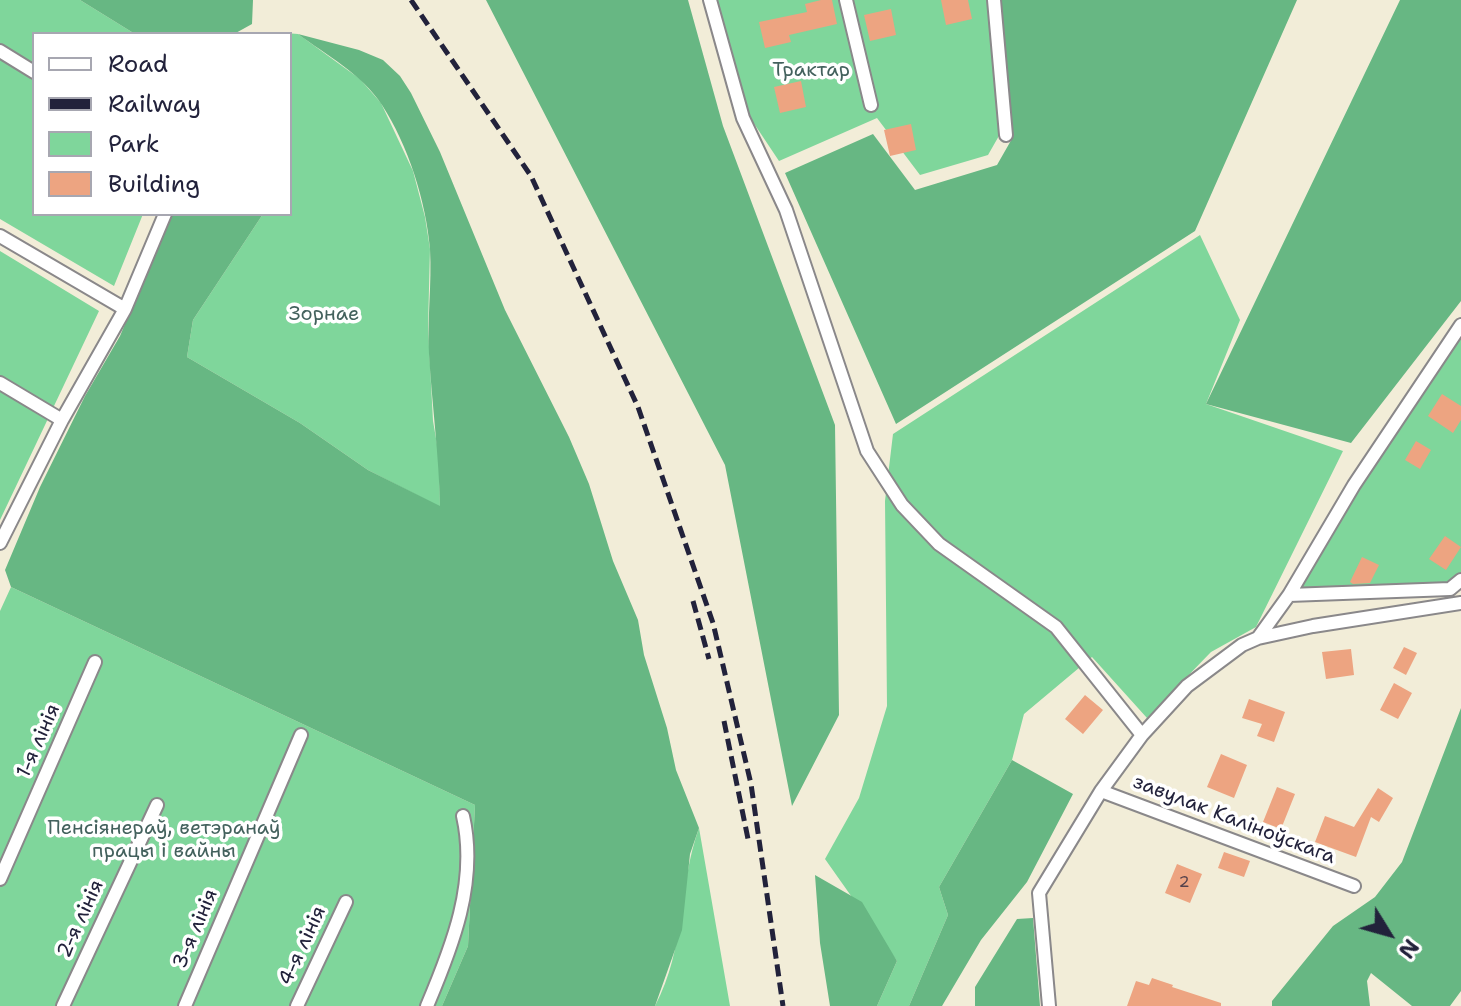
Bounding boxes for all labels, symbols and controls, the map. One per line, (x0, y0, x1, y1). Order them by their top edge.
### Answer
legend (32, 32, 292, 216)
text: Road (108, 48, 168, 80)
park label: Трактар (772, 59, 850, 83)
text: Railway (108, 88, 201, 120)
text: Park (108, 128, 160, 160)
text: Building (108, 168, 200, 200)
park label: Зорнае (289, 303, 359, 327)
street label: 1-я лінія (12, 700, 66, 782)
street label: завулак Каліноўскага (1129, 770, 1339, 870)
park label: Пенсіянераў, ветэранаў працы і вайны (48, 817, 280, 864)
house number: 2 (1178, 873, 1190, 893)
street label: 2-я лінія (53, 876, 109, 962)
street label: 3-я лінія (168, 886, 224, 972)
north arrow (1349, 894, 1429, 974)
street label: 4-я лінія (274, 903, 332, 989)
text: N (1392, 933, 1425, 964)

